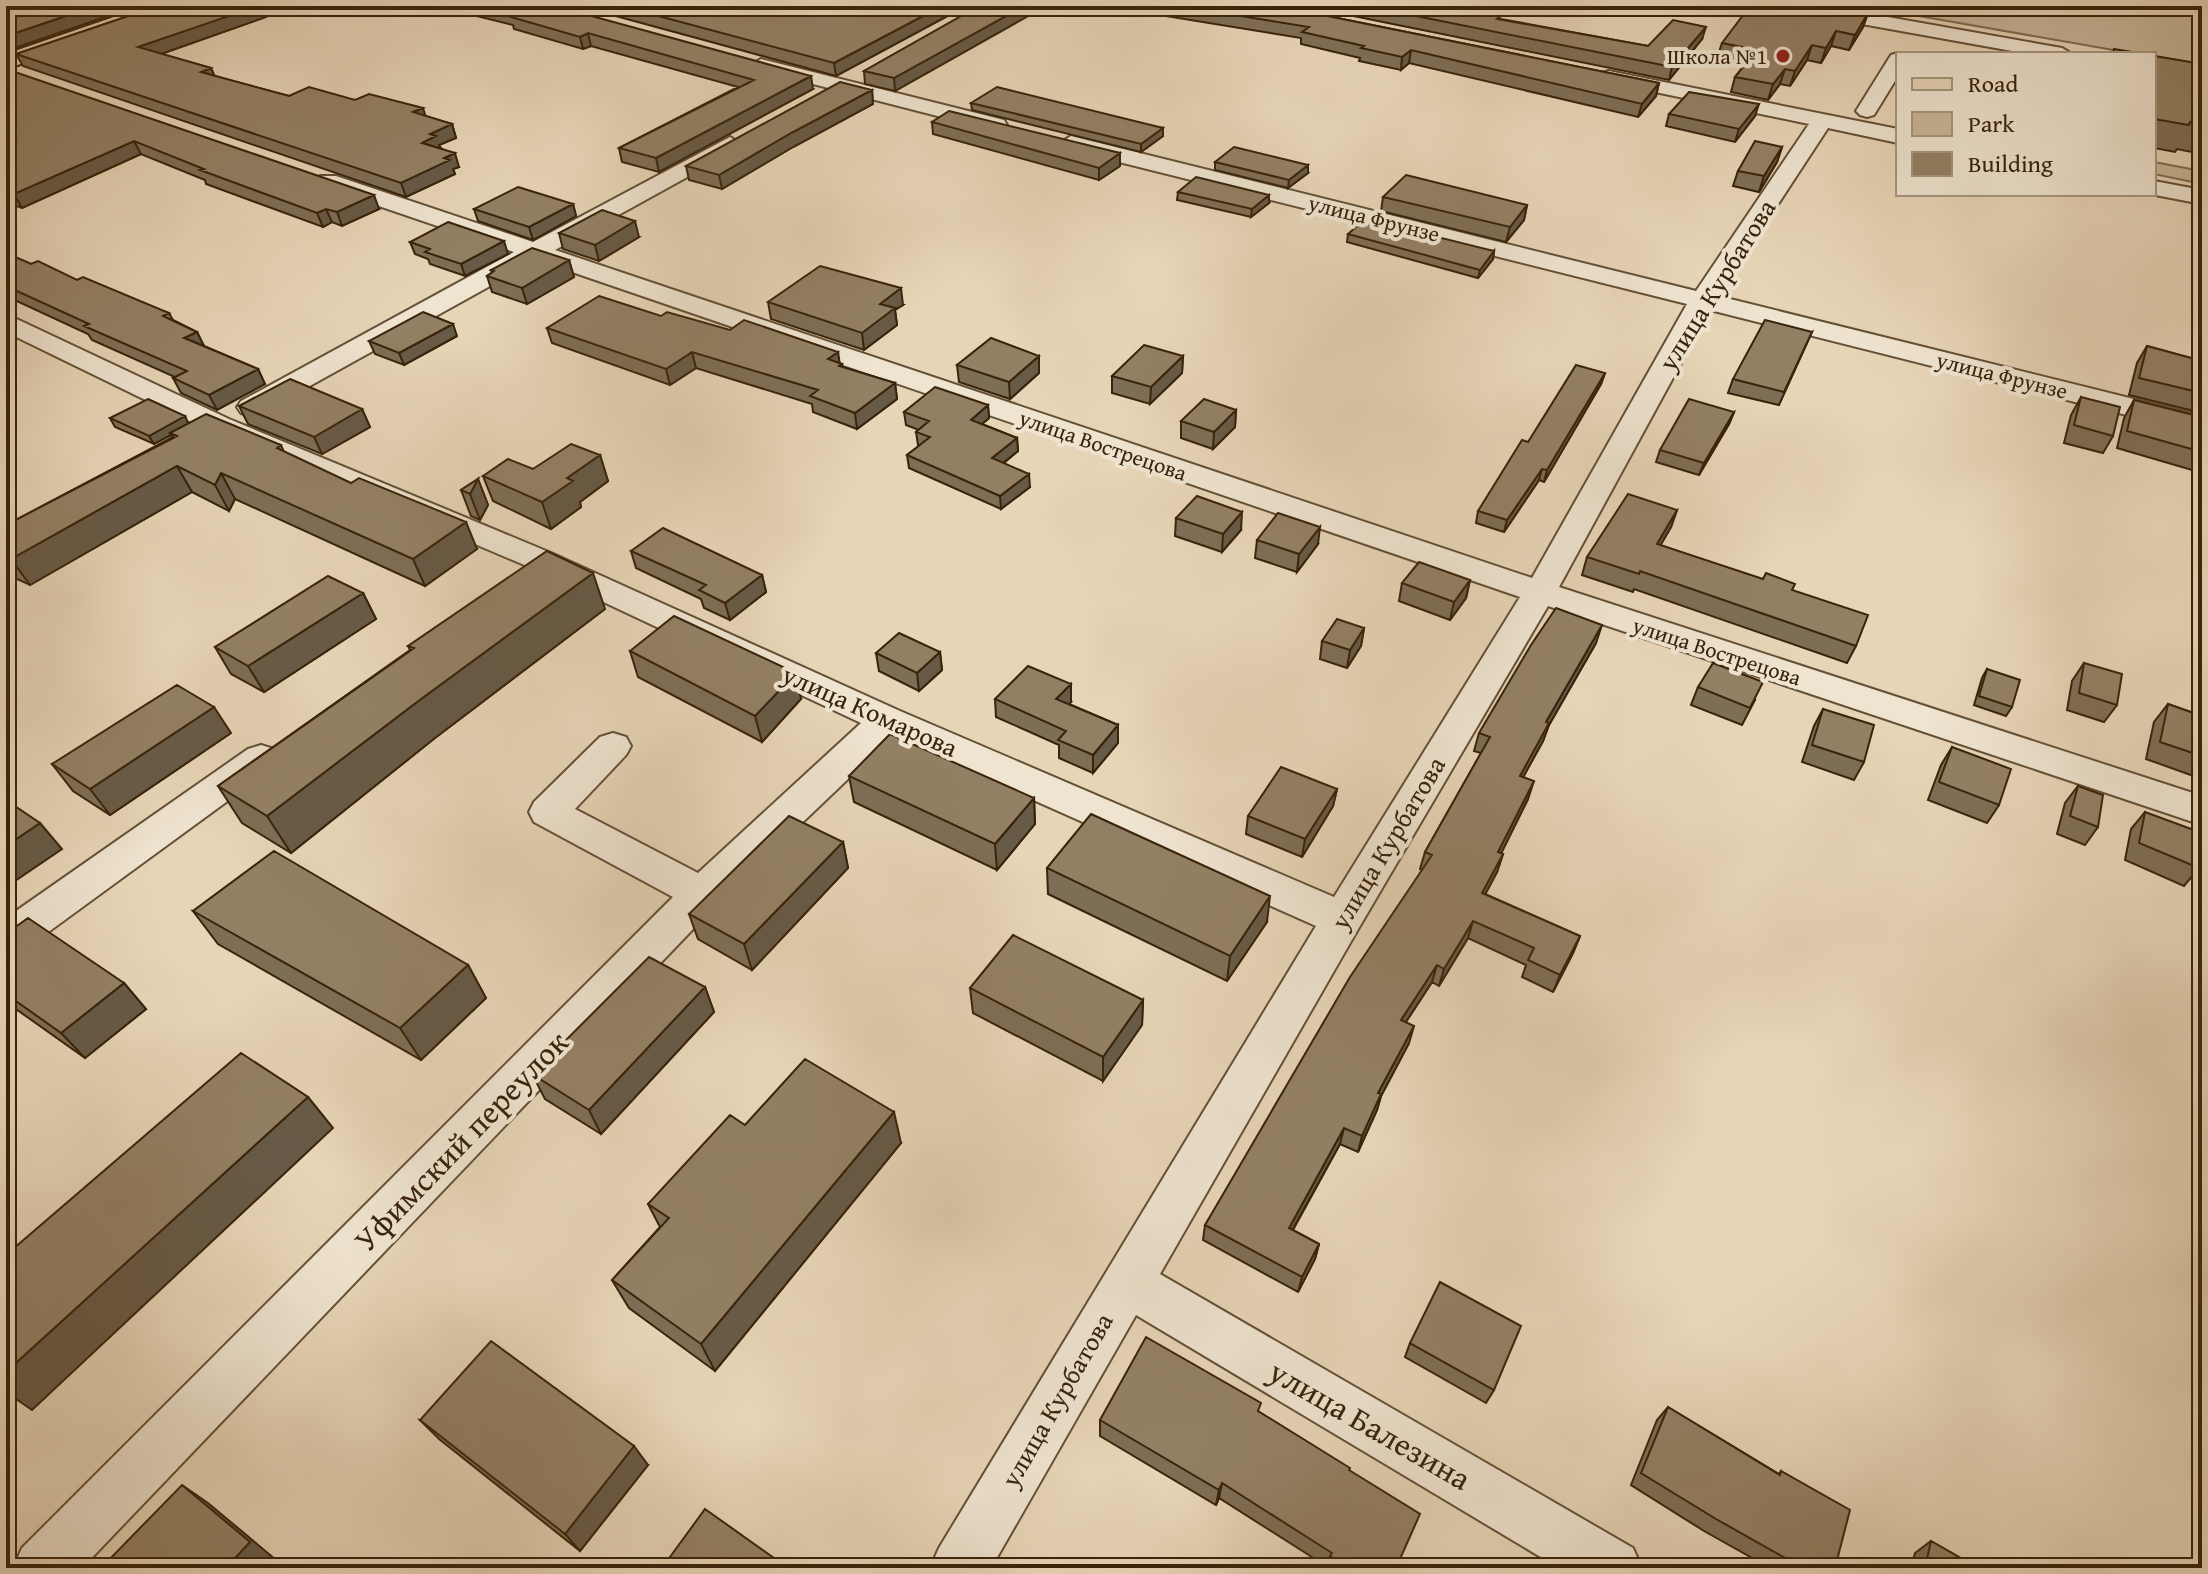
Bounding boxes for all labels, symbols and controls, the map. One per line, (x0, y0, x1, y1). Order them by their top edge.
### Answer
place label: Школа №1 (1667, 40, 1767, 72)
marker: Школа №1 (1774, 47, 1792, 65)
legend (1896, 52, 2156, 196)
text: Road (1968, 66, 2018, 101)
text: Park (1968, 106, 2015, 141)
text: Building (1968, 146, 2053, 181)
street label: улица Фрунзе (1304, 186, 1443, 250)
street label: улица Курбатова (1648, 191, 1785, 379)
street label: улица Фрунзе (1932, 343, 2071, 407)
street label: улица Вострецова (1014, 401, 1192, 489)
street label: улица Вострецова (1628, 608, 1806, 693)
street label: улица Комарова (775, 654, 965, 767)
street label: улица Курбатова (1320, 748, 1455, 938)
street label: Уфимский переулок (343, 1019, 579, 1262)
street label: улица Курбатова (990, 1305, 1123, 1495)
street label: улица Балезина (1260, 1347, 1481, 1502)

